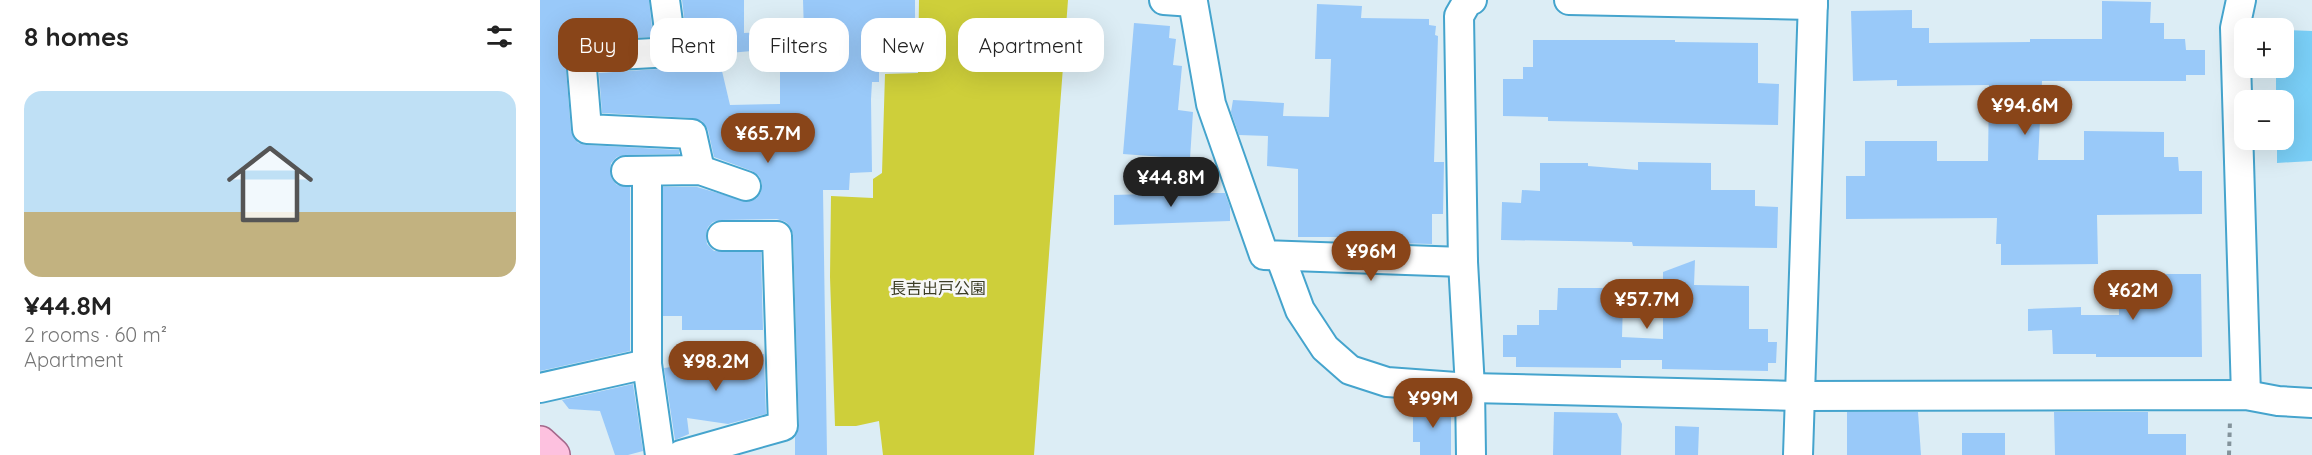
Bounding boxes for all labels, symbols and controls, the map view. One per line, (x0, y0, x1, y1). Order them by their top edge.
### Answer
chip: Buy (558, 18, 638, 72)
chip: Rent (650, 18, 737, 72)
chip: Filters (749, 18, 849, 72)
chip: New (861, 18, 946, 72)
chip: Apartment (958, 18, 1104, 72)
map controls (2234, 18, 2294, 150)
button: + (2234, 18, 2294, 78)
text: 8 homes (24, 20, 129, 53)
icon: filters (483, 20, 516, 53)
pin: ¥94.6M (1976, 85, 2074, 136)
button: − (2234, 90, 2294, 150)
text: ¥94.6M (1991, 92, 2059, 117)
pin: ¥65.7M (719, 113, 817, 164)
text: ¥65.7M (735, 120, 801, 145)
icon: home (216, 130, 324, 238)
pin: ¥44.8M (1122, 157, 1220, 208)
text: ¥44.8M (1137, 164, 1205, 189)
pin: ¥96M (1335, 231, 1407, 282)
text: ¥96M (1346, 238, 1396, 263)
pin: ¥62M (2097, 270, 2169, 321)
text: ¥62M (2108, 277, 2158, 302)
park label: 長吉出戸公園 (890, 278, 986, 298)
pin: ¥57.7M (1598, 279, 1696, 330)
text: ¥57.7M (1614, 286, 1680, 311)
text: ¥44.8M (24, 289, 112, 322)
text: 2 rooms · 60 m² (24, 322, 167, 347)
pin: ¥98.2M (667, 341, 765, 392)
text: Apartment (24, 347, 124, 372)
text: ¥98.2M (683, 348, 749, 373)
pin: ¥99M (1397, 378, 1469, 429)
text: ¥99M (1407, 385, 1459, 410)

